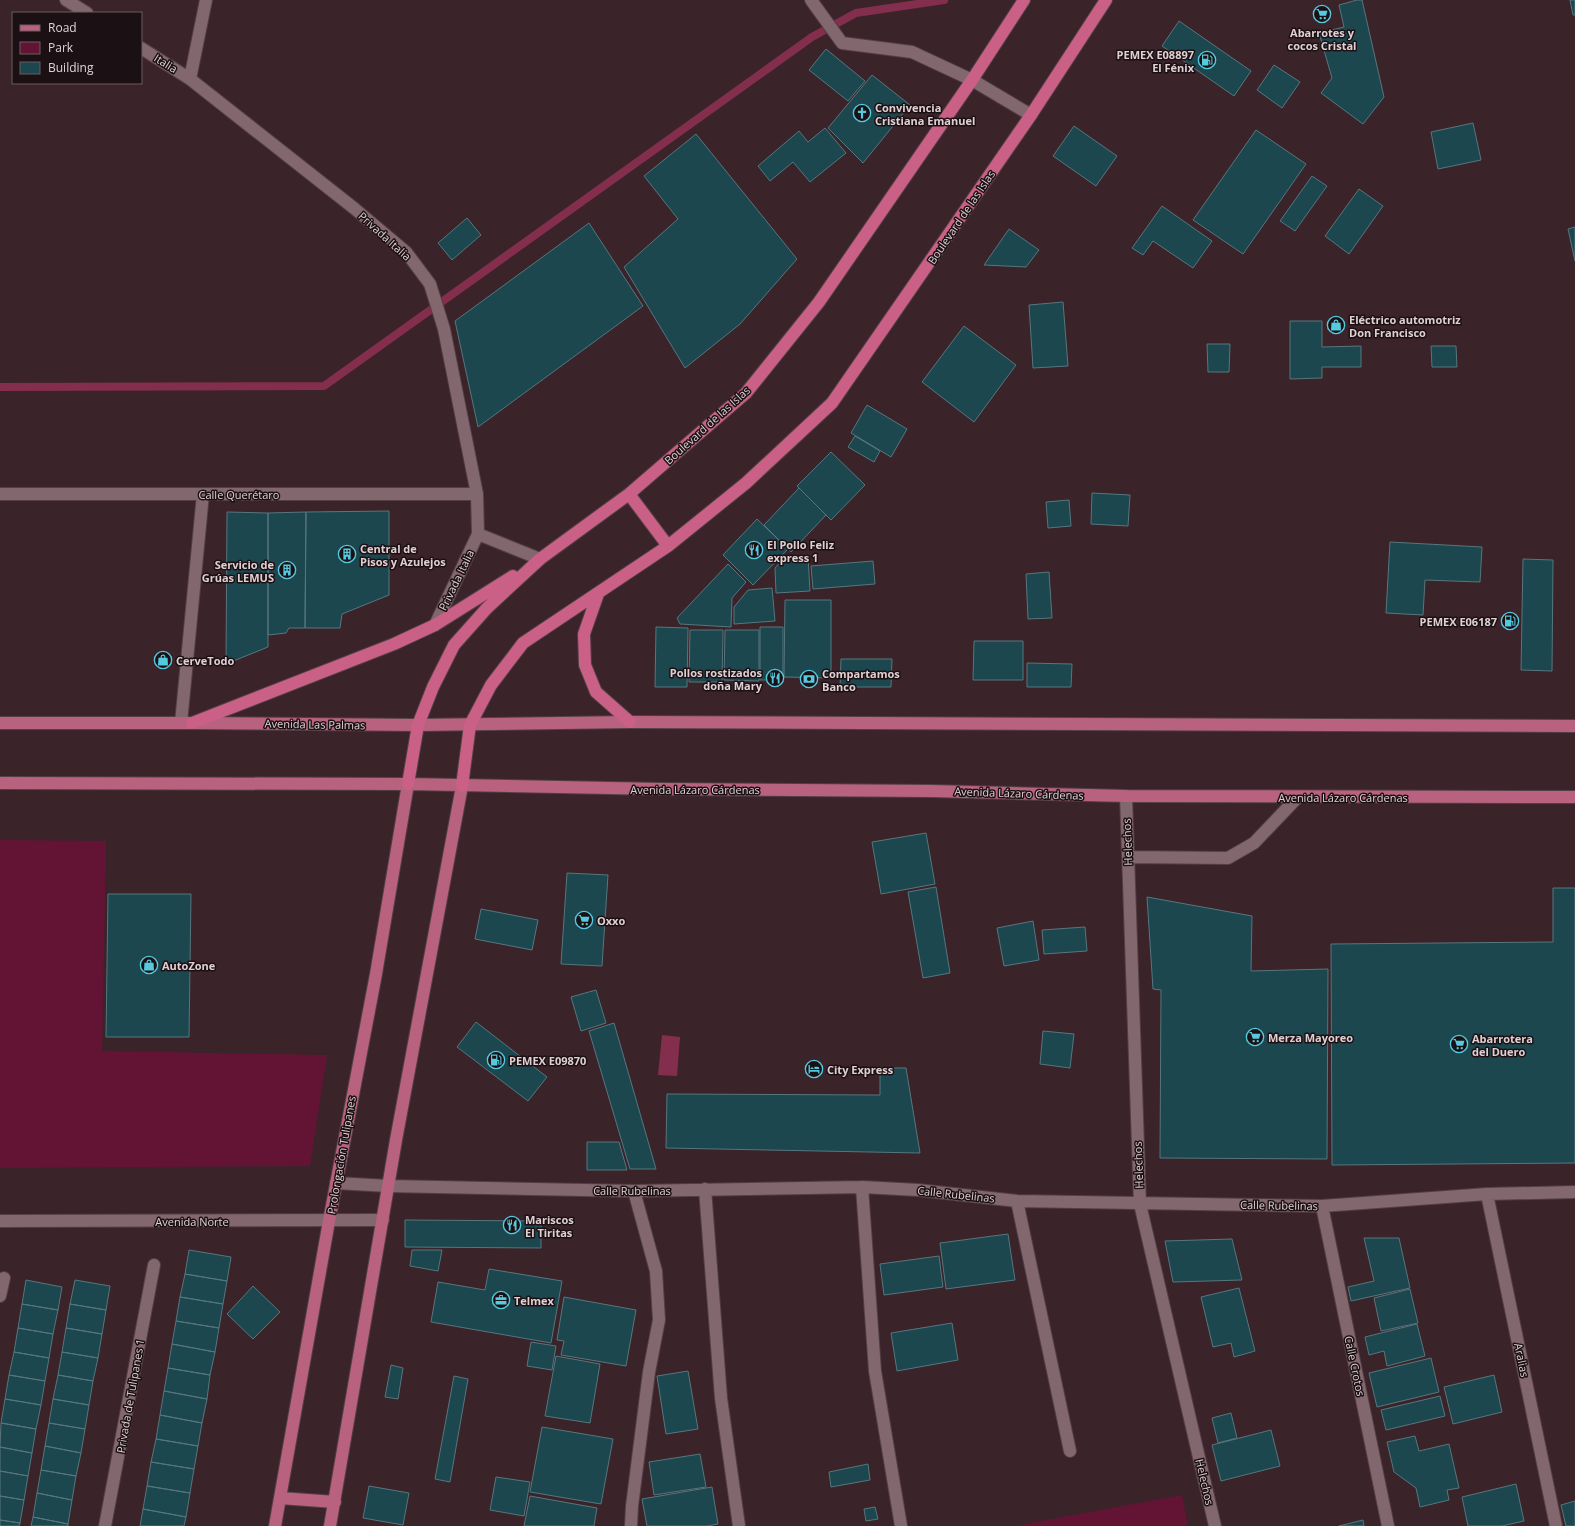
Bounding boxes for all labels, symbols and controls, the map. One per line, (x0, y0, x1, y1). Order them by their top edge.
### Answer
supermarket icon: Abarrotes y cocos Cristal (1312, 4, 1332, 24)
legend (12, 12, 142, 84)
text: Road (48, 19, 77, 36)
place label: Abarrotes y cocos Cristal (1288, 25, 1356, 53)
text: Park (48, 39, 74, 56)
place label: PEMEX E08897 El Fénix (1117, 47, 1195, 75)
street label: Italia (152, 50, 180, 76)
fuel station icon: PEMEX E08897 El Fénix (1197, 50, 1217, 70)
text: Building (48, 59, 94, 76)
place label: Convivencia Cristiana Emanuel (875, 100, 975, 128)
church icon: Convivencia Cristiana Emanuel (852, 103, 872, 123)
street label: Boulevard de las Islas (924, 167, 998, 267)
street label: Privada Italia (355, 208, 415, 264)
place label: Eléctrico automotriz Don Francisco (1349, 312, 1461, 340)
shop icon: Eléctrico automotriz Don Francisco (1326, 315, 1346, 335)
street label: Boulevard de las Islas (661, 383, 753, 467)
street label: Calle Querétaro (199, 487, 280, 502)
place label: El Pollo Feliz express 1 (767, 537, 835, 565)
restaurant icon: El Pollo Feliz express 1 (744, 540, 764, 560)
place label: Central de Pisos y Azulejos (360, 541, 446, 569)
building icon: Central de Pisos y Azulejos (337, 544, 357, 564)
street label: Privada Italia (435, 547, 477, 613)
place label: Servicio de Grúas LEMUS (202, 557, 274, 585)
building icon: Servicio de Grúas LEMUS (277, 560, 297, 580)
fuel station icon: PEMEX E06187 (1500, 611, 1520, 631)
place label: PEMEX E06187 (1420, 614, 1497, 629)
shop icon: CerveTodo (153, 650, 173, 670)
place label: CerveTodo (176, 653, 234, 668)
place label: Pollos rostizados doña Mary (670, 665, 763, 693)
place label: Compartamos Banco (822, 666, 900, 694)
restaurant icon: Pollos rostizados doña Mary (765, 668, 785, 688)
bank icon: Compartamos Banco (799, 669, 819, 689)
street label: Avenida Las Palmas (264, 716, 366, 732)
street label: Avenida Lázaro Cárdenas (630, 782, 760, 797)
street label: Avenida Lázaro Cárdenas (954, 783, 1084, 803)
street label: Avenida Lázaro Cárdenas (1278, 790, 1408, 805)
street label: Helechos (1119, 818, 1135, 866)
supermarket icon: Oxxo (574, 910, 594, 930)
place label: Oxxo (597, 913, 625, 928)
shop icon: AutoZone (139, 955, 159, 975)
place label: AutoZone (162, 958, 216, 973)
supermarket icon: Merza Mayoreo (1245, 1027, 1265, 1047)
place label: Merza Mayoreo (1268, 1030, 1353, 1045)
place label: Abarrotera del Duero (1472, 1031, 1533, 1059)
supermarket icon: Abarrotera del Duero (1449, 1034, 1469, 1054)
fuel station icon: PEMEX E09870 (486, 1050, 506, 1070)
place label: PEMEX E09870 (509, 1053, 586, 1068)
hotel icon: City Express (804, 1059, 824, 1079)
place label: City Express (827, 1062, 894, 1077)
street label: Prolongación Tulipanes (323, 1095, 359, 1215)
street label: Helechos (1130, 1141, 1146, 1189)
street label: Calle Rubelinas (917, 1182, 995, 1206)
street label: Calle Rubelinas (593, 1183, 671, 1198)
street label: Calle Rubelinas (1240, 1197, 1318, 1213)
place label: Mariscos El Tiritas (525, 1212, 574, 1240)
street label: Avenida Norte (155, 1214, 229, 1229)
restaurant icon: Mariscos El Tiritas (502, 1215, 522, 1235)
office icon: Telmex (491, 1290, 511, 1310)
place label: Telmex (514, 1293, 555, 1308)
street label: Calle Crotos (1341, 1334, 1369, 1398)
street label: Privada de Tulipanes 1 (113, 1338, 147, 1454)
street label: Aralias (1511, 1342, 1533, 1378)
street label: Helechos (1192, 1457, 1218, 1507)

